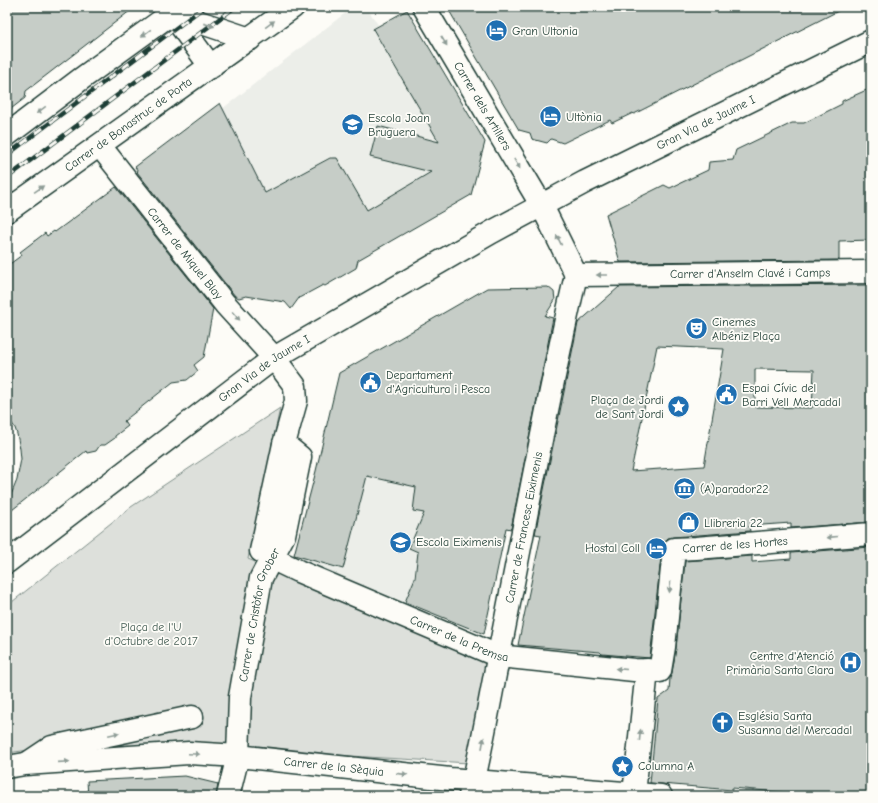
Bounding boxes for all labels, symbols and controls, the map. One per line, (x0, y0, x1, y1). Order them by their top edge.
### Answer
hotel icon: Gran Ultonia (484, 18, 510, 44)
one-way arrow (265, 20, 276, 28)
one-way arrow (203, 23, 215, 29)
place label: Gran Ultonia (512, 24, 578, 38)
one-way arrow (140, 29, 151, 37)
one-way arrow (440, 35, 447, 47)
street label: Carrer dels Artillers (451, 59, 514, 153)
street label: Carrer de Bonastruc de Porta (62, 74, 195, 175)
street label: Gran Via de Jaume I (654, 92, 758, 153)
hotel icon: Ultònia (538, 104, 564, 130)
one-way arrow (35, 106, 46, 114)
place label: Ultònia (566, 110, 602, 124)
place label: Escola Joan Bruguera (368, 111, 430, 139)
school or university icon: Escola Joan Bruguera (340, 112, 366, 138)
one-way arrow (514, 158, 521, 170)
one-way arrow (34, 185, 44, 193)
street label: Carrer de Miquel Blay (144, 205, 226, 303)
one-way arrow (556, 235, 562, 246)
street label: Carrer d'Anselm Clavé i Camps (670, 265, 830, 281)
one-way arrow (595, 272, 608, 278)
one-way arrow (231, 311, 241, 321)
place label: Cinemes Albéniz Plaça (712, 315, 780, 343)
theatre icon: Cinemes Albéniz Plaça (683, 316, 709, 342)
street label: Gran Via de Jaume I (216, 332, 313, 405)
place label: Departament d'Agricultura i Pesca (386, 368, 490, 396)
public building icon: Departament d'Agricultura i Pesca (358, 369, 384, 395)
place label: Espai Cívic del Barri Vell Mercadal (742, 381, 841, 409)
public building icon: Espai Cívic del Barri Vell Mercadal (714, 382, 740, 408)
place label: Plaça de Jordi de Sant Jordi (591, 393, 664, 421)
place icon: Plaça de Jordi de Sant Jordi (666, 394, 692, 420)
street label: Carrer de Francesc Eiximenis (502, 451, 545, 604)
museum icon: (A)parador22 (671, 476, 697, 502)
place label: (A)parador22 (700, 482, 769, 496)
shop icon: Llibreria 22 (675, 510, 701, 536)
place label: Llibreria 22 (704, 516, 763, 530)
school or university icon: Escola Eiximenis (387, 529, 413, 555)
one-way arrow (826, 533, 838, 540)
street label: Carrer de les Hortes (682, 534, 788, 556)
place label: Escola Eiximenis (416, 535, 502, 549)
hotel icon: Hostal Coll (643, 535, 669, 561)
place label: Hostal Coll (585, 541, 640, 555)
street label: Carrer de Cristòfor Grober (236, 545, 283, 683)
one-way arrow (667, 581, 673, 593)
street label: Carrer de la Premsa (408, 612, 509, 664)
park label: Plaça de l'U d'Octubre de 2017 (104, 620, 198, 648)
place label: Centre d'Atenció Primària Santa Clara (726, 649, 834, 677)
hospital icon: Centre d'Atenció Primària Santa Clara (837, 650, 863, 676)
one-way arrow (615, 665, 627, 672)
place label: Església Santa Susanna del Mercadal (738, 709, 852, 737)
church icon: Església Santa Susanna del Mercadal (710, 710, 736, 736)
one-way arrow (637, 729, 644, 741)
one-way arrow (107, 731, 120, 737)
one-way arrow (480, 737, 486, 749)
one-way arrow (188, 750, 200, 757)
place icon: Columna A (610, 753, 636, 779)
street label: Carrer de la Sèquia (283, 754, 385, 779)
one-way arrow (58, 758, 70, 765)
place label: Columna A (638, 759, 694, 773)
one-way arrow (396, 771, 408, 777)

